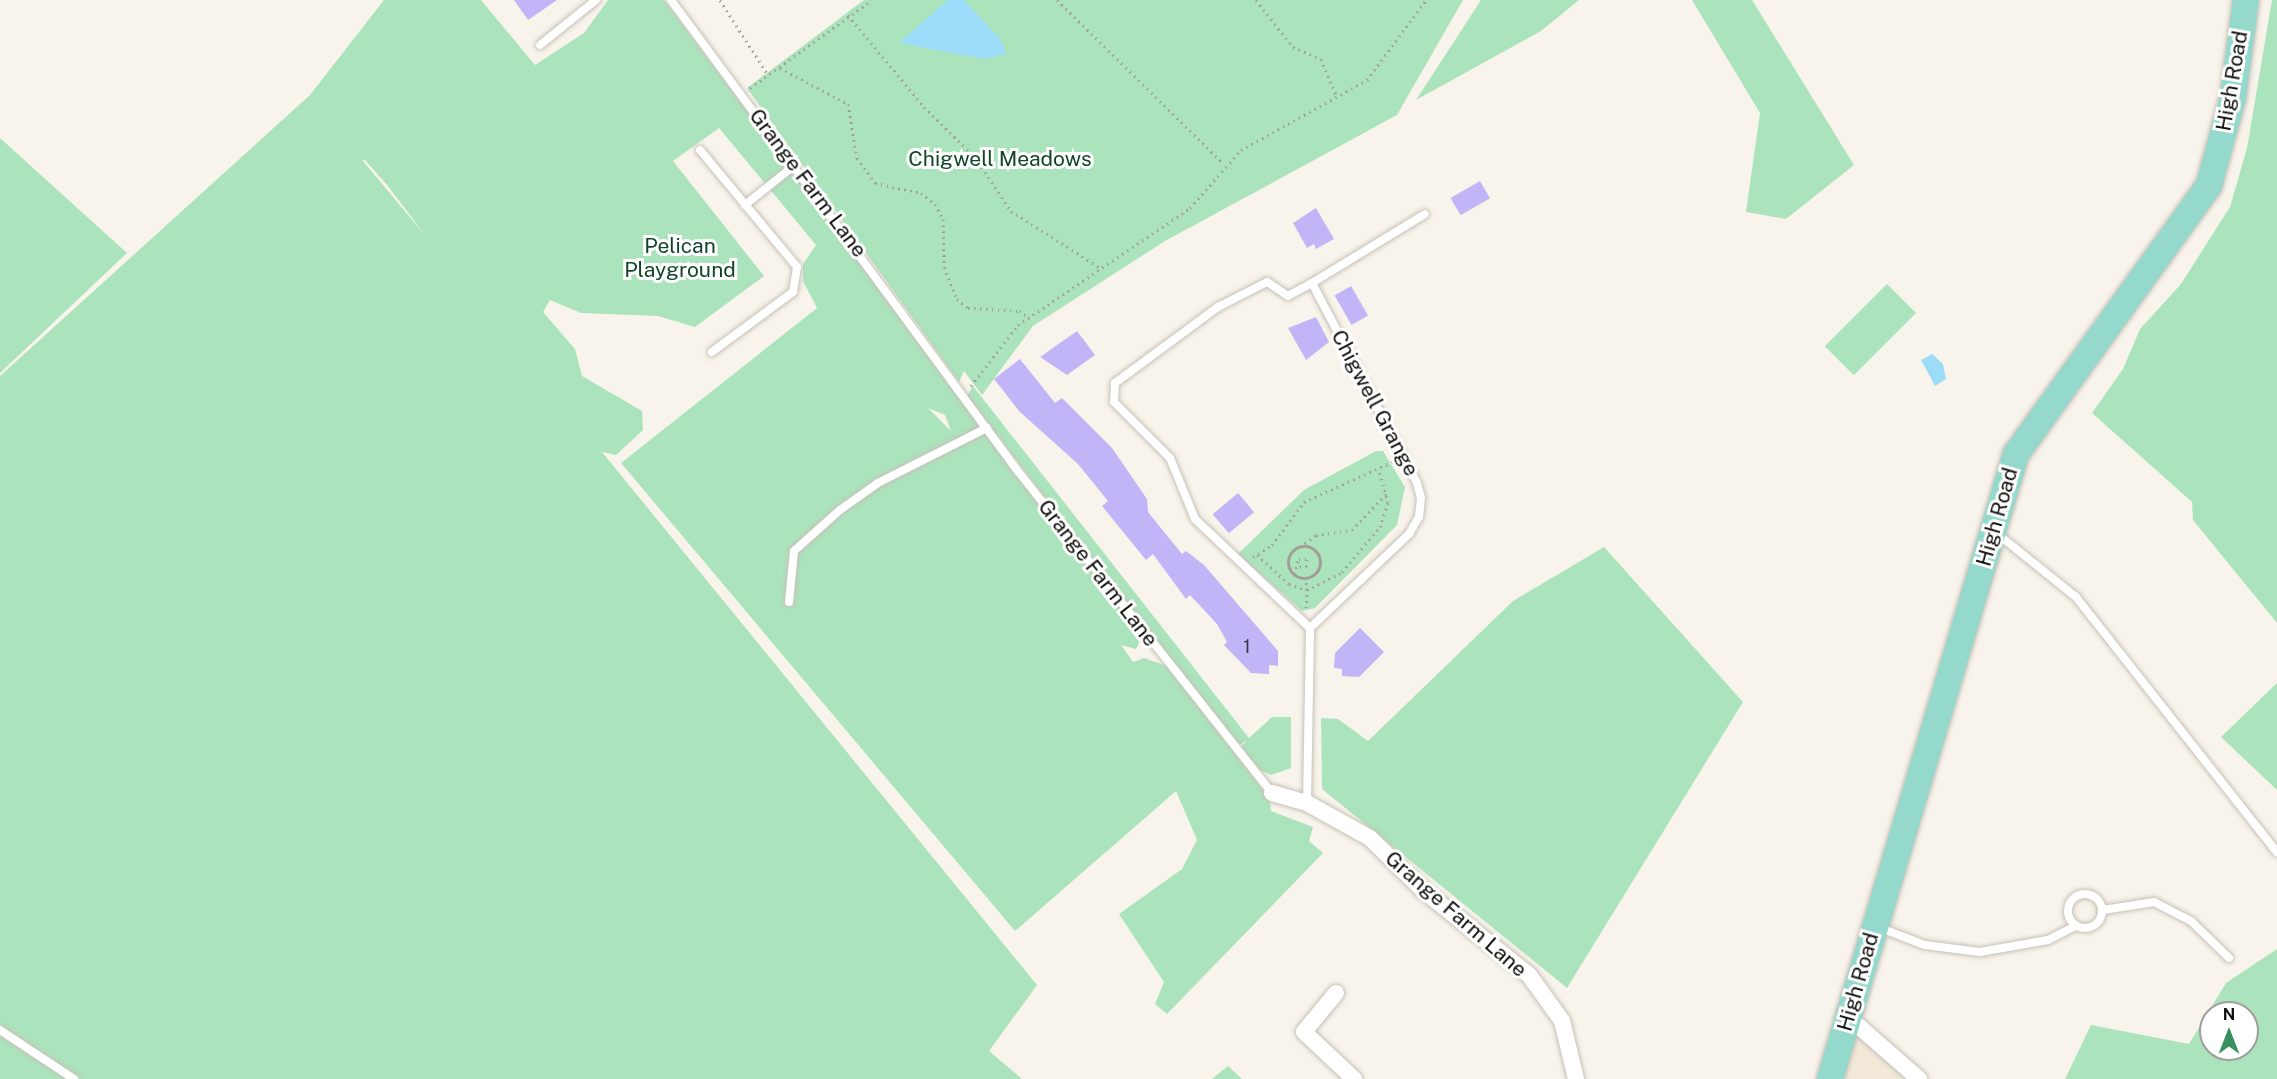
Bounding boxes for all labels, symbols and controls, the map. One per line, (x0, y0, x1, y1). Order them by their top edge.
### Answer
street label: High Road (2211, 29, 2253, 133)
street label: Grange Farm Lane (744, 104, 872, 262)
park label: Chigwell Meadows (908, 146, 1092, 172)
park label: Pelican Playground (624, 233, 736, 283)
street label: Chigwell Grange (1326, 326, 1424, 480)
street label: High Road (1971, 465, 2023, 569)
street label: Grange Farm Lane (1033, 495, 1163, 651)
house number: 1 (1243, 636, 1251, 658)
street label: Grange Farm Lane (1380, 846, 1532, 982)
street label: High Road (1832, 930, 1884, 1034)
north arrow (2199, 1001, 2259, 1061)
text: N (2223, 1005, 2235, 1024)

